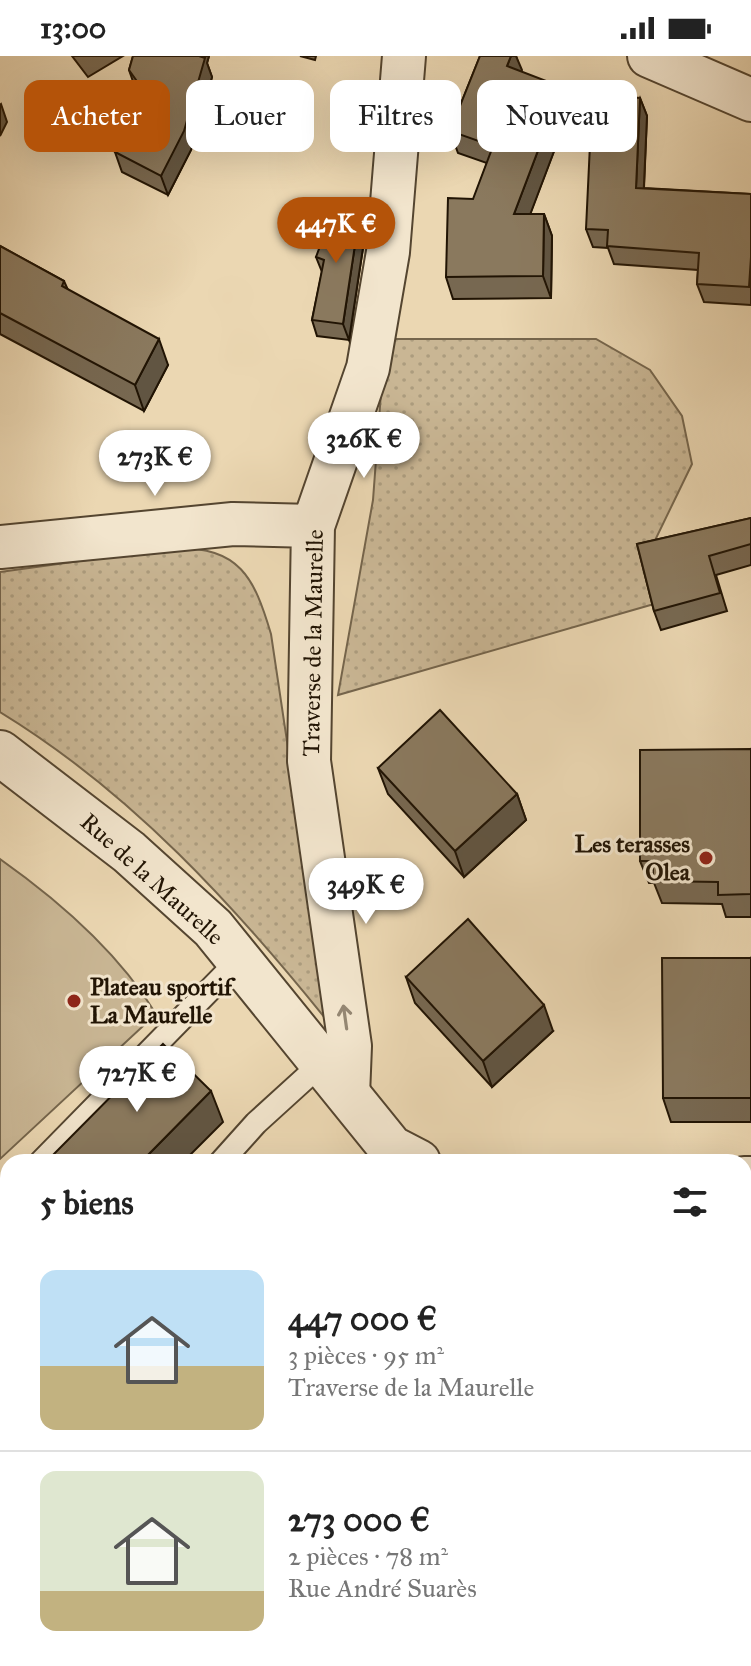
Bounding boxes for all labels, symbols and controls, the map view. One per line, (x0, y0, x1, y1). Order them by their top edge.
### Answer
text: 13:00 (40, 10, 106, 46)
chip: Acheter (24, 80, 170, 152)
chip: Louer (186, 80, 314, 152)
chip: Filtres (330, 80, 461, 152)
chip: Nouveau (477, 80, 637, 152)
pin: 447K € (271, 197, 401, 265)
text: 447K € (295, 207, 377, 239)
pin: 326K € (299, 412, 429, 480)
text: 326K € (326, 422, 402, 454)
pin: 273K € (90, 430, 220, 498)
text: 273K € (117, 440, 193, 472)
street label: Traverse de la Maurelle (296, 529, 330, 757)
street label: Rue de la Maurelle (74, 807, 230, 951)
place label: Les terasses Olea (574, 829, 691, 887)
marker: Les terasses Olea (697, 849, 715, 867)
pin: 349K € (301, 858, 431, 926)
text: 349K € (327, 868, 405, 900)
place label: Plateau sportif La Maurelle (90, 972, 236, 1030)
marker: Plateau sportif La Maurelle (65, 992, 83, 1010)
one-way arrow (337, 1005, 352, 1030)
pin: 727K € (72, 1046, 202, 1114)
text: 727K € (97, 1056, 177, 1088)
icon: filters (668, 1180, 712, 1224)
text: 5 biens (40, 1182, 134, 1223)
text: 447 000 € (288, 1298, 437, 1339)
icon: home (104, 1302, 200, 1398)
text: 3 pièces · 95 m² (288, 1339, 444, 1371)
text: Traverse de la Maurelle (288, 1371, 534, 1403)
text: 273 000 € (288, 1499, 430, 1540)
icon: home (104, 1503, 200, 1599)
text: 2 pièces · 78 m² (288, 1540, 448, 1572)
text: Rue André Suarès (288, 1572, 477, 1604)

